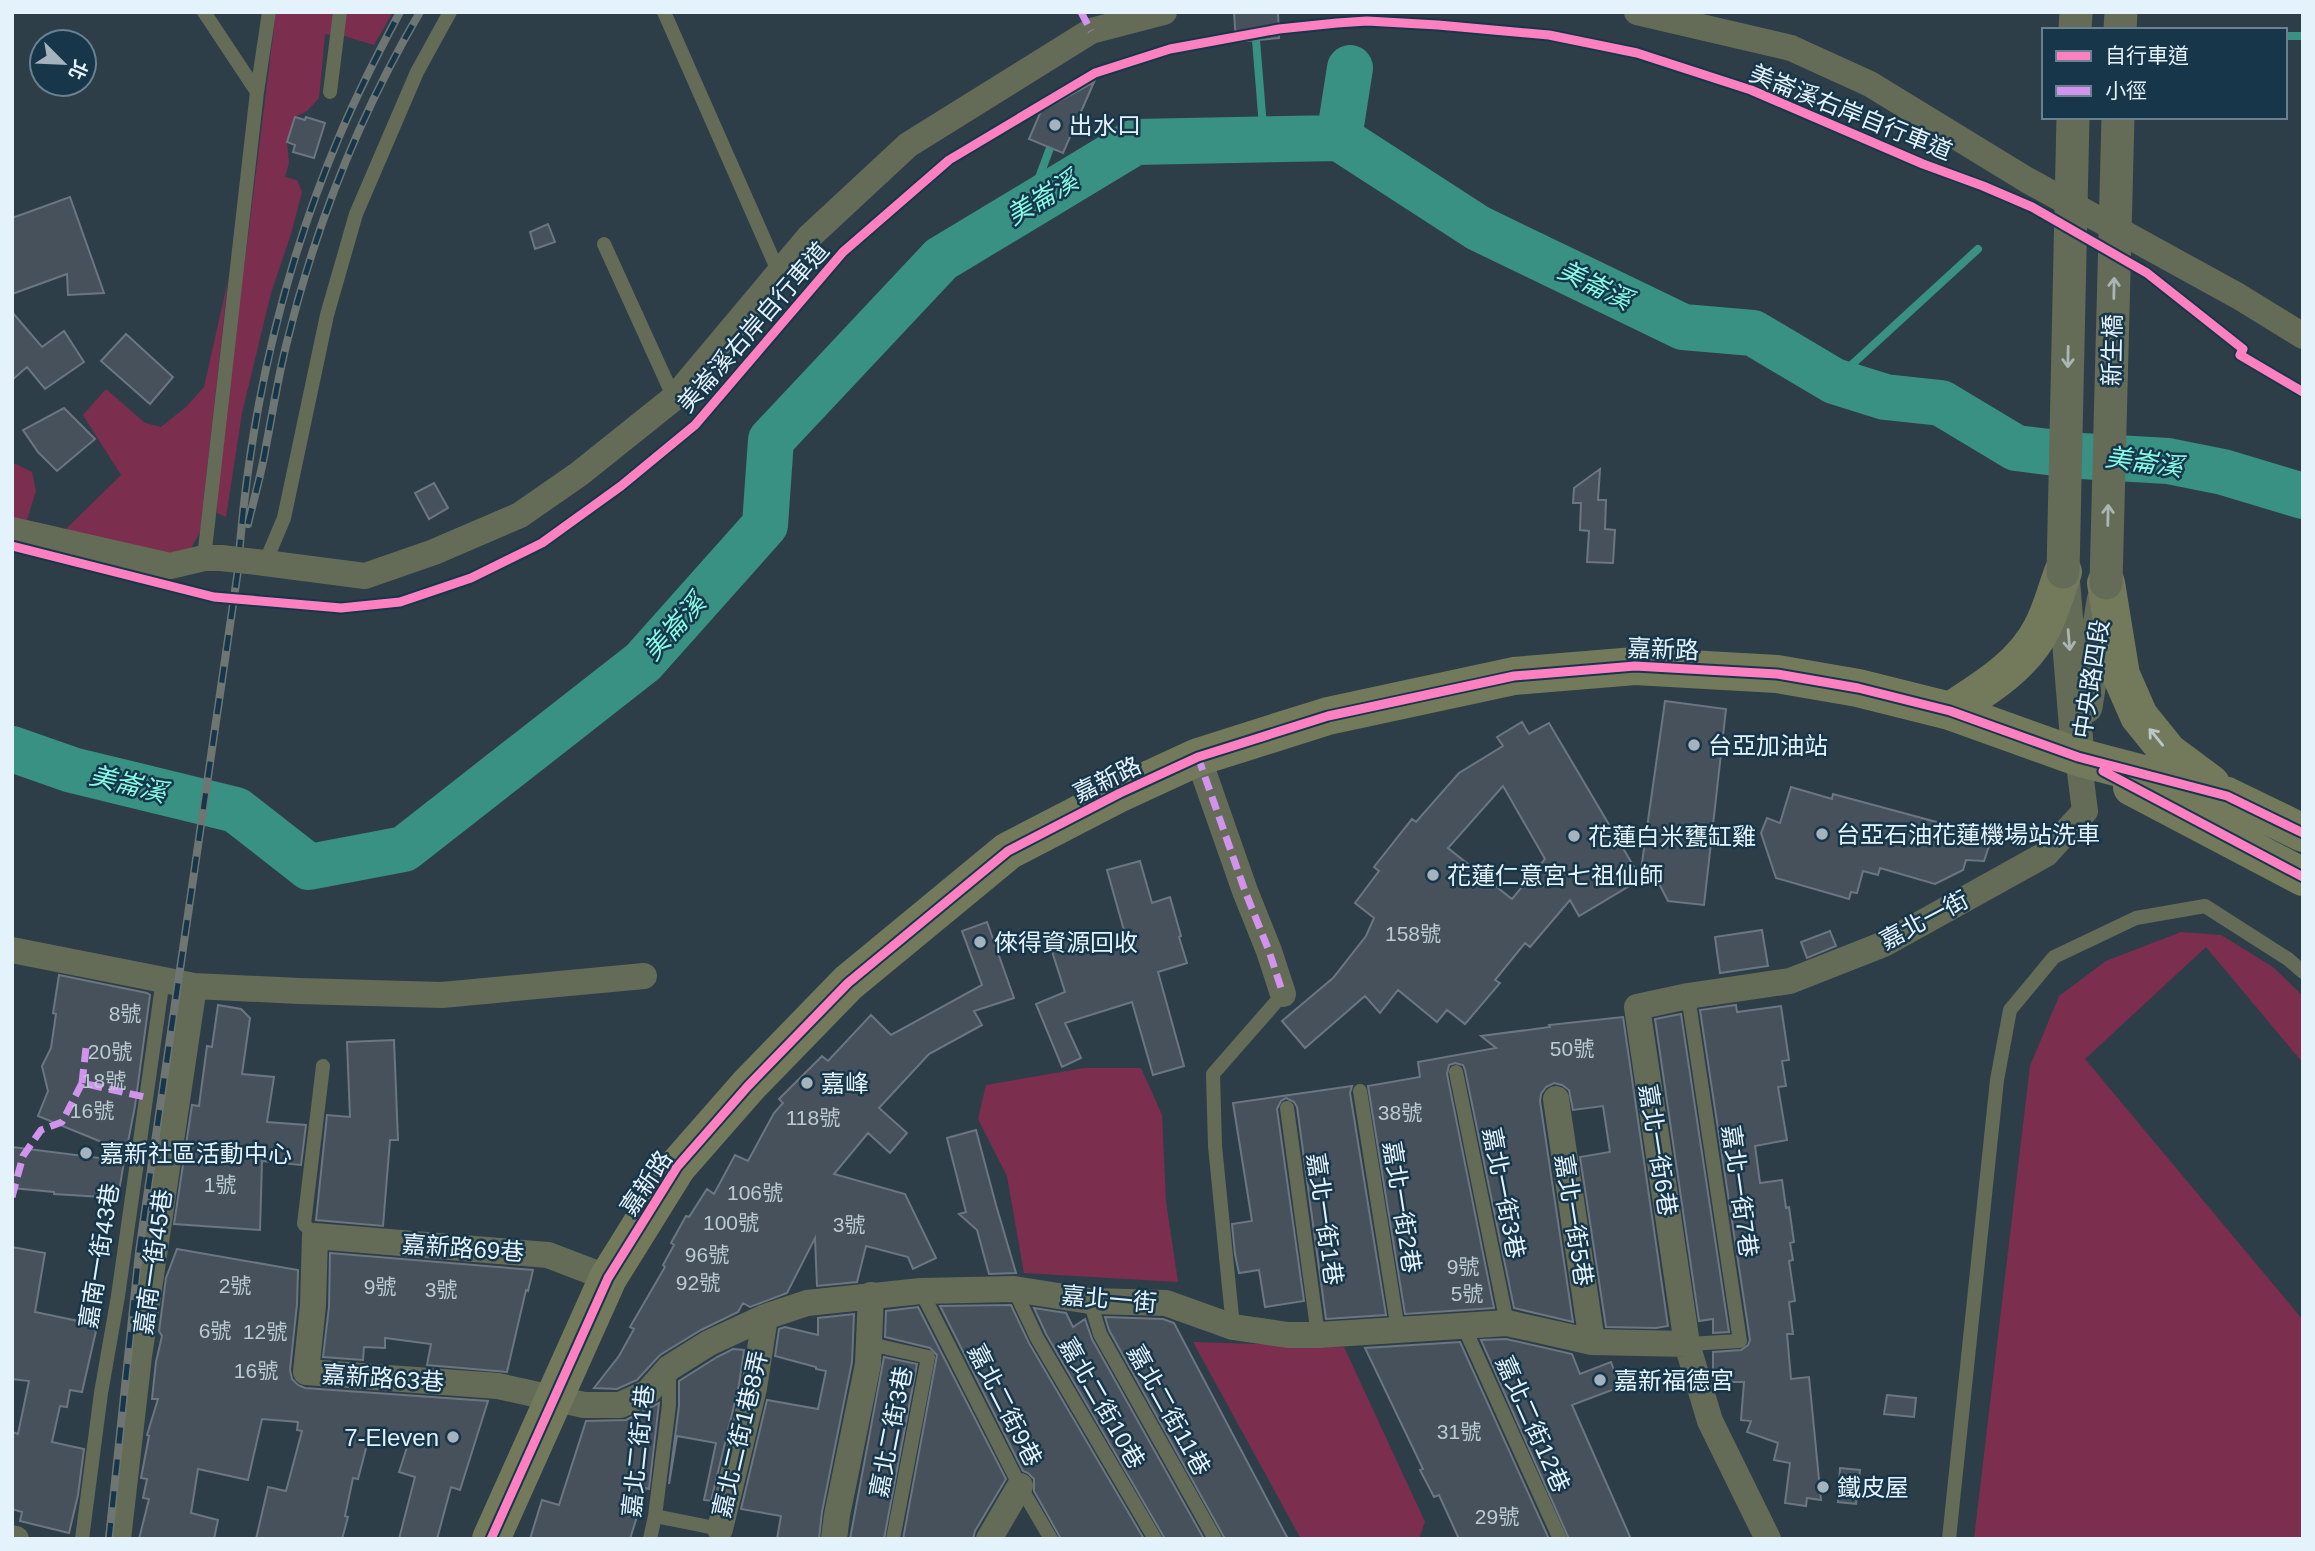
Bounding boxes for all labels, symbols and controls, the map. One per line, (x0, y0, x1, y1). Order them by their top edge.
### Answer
north arrow (28, 28, 98, 98)
legend (2042, 28, 2287, 119)
text: 自行車道 (2105, 44, 2189, 67)
text: 北 (65, 57, 92, 83)
street label: 美崙溪右岸自行車道 (1746, 59, 1956, 165)
text: 小徑 (2105, 79, 2147, 102)
place label: 出水口 (1069, 112, 1141, 139)
marker: 出水口 (1047, 117, 1063, 133)
water label: 美崙溪 (1001, 163, 1087, 231)
street label: 美崙溪右岸自行車道 (672, 237, 834, 417)
water label: 美崙溪 (1553, 254, 1640, 317)
one-way arrow (2107, 276, 2120, 299)
street label: 新生橋 (2098, 314, 2126, 386)
one-way arrow (2061, 345, 2075, 368)
water label: 美崙溪 (2103, 442, 2189, 483)
one-way arrow (2101, 504, 2115, 527)
water label: 美崙溪 (637, 585, 714, 666)
street label: 中央路四段 (2068, 618, 2114, 740)
one-way arrow (2063, 629, 2076, 651)
street label: 嘉新路 (1627, 634, 1699, 664)
one-way arrow (2148, 729, 2164, 747)
place label: 台亞加油站 (1708, 732, 1828, 759)
marker: 台亞加油站 (1686, 737, 1702, 753)
street label: 嘉新路 (1069, 751, 1145, 807)
water label: 美崙溪 (87, 760, 173, 809)
place label: 台亞石油花蓮機場站洗車 (1836, 821, 2100, 848)
place label: 花蓮白米甕缸雞 (1588, 823, 1756, 850)
marker: 台亞石油花蓮機場站洗車 (1814, 826, 1830, 842)
marker: 花蓮白米甕缸雞 (1566, 828, 1582, 844)
place label: 花蓮仁意宮七祖仙師 (1447, 862, 1663, 889)
marker: 花蓮仁意宮七祖仙師 (1425, 867, 1441, 883)
street label: 嘉北一街 (1875, 886, 1973, 954)
house number: 158號 (1385, 922, 1441, 945)
place label: 倈得資源回收 (994, 929, 1138, 956)
marker: 倈得資源回收 (972, 934, 988, 950)
house number: 8號 (109, 1002, 141, 1025)
house number: 50號 (1550, 1037, 1594, 1060)
house number: 20號 (88, 1040, 132, 1063)
house number: 18號 (82, 1069, 126, 1092)
place label: 嘉峰 (821, 1070, 869, 1097)
marker: 嘉峰 (799, 1075, 815, 1091)
street label: 嘉北一街6巷 (1634, 1082, 1682, 1218)
house number: 16號 (70, 1099, 114, 1122)
house number: 38號 (1378, 1101, 1422, 1124)
house number: 118號 (786, 1106, 840, 1129)
street label: 嘉北一街7巷 (1717, 1123, 1763, 1259)
street label: 嘉北一街3巷 (1478, 1125, 1530, 1261)
street label: 嘉北一街2巷 (1378, 1139, 1426, 1275)
place label: 嘉新社區活動中心 (100, 1140, 292, 1167)
marker: 嘉新社區活動中心 (78, 1145, 94, 1161)
street label: 嘉新路 (615, 1146, 677, 1220)
street label: 嘉北一街1巷 (1302, 1151, 1348, 1287)
street label: 嘉北一街5巷 (1550, 1152, 1598, 1288)
house number: 1號 (204, 1173, 236, 1196)
street label: 嘉南一街43巷 (74, 1181, 124, 1331)
house number: 106號 (727, 1181, 783, 1204)
street label: 嘉南一街45巷 (129, 1187, 177, 1337)
house number: 100號 (703, 1211, 759, 1234)
house number: 3號 (833, 1213, 865, 1236)
street label: 嘉新路69巷 (401, 1230, 525, 1266)
house number: 96號 (685, 1243, 729, 1266)
house number: 9號 (1447, 1255, 1479, 1278)
house number: 92號 (676, 1271, 720, 1294)
house number: 2號 (219, 1274, 251, 1297)
house number: 9號 (364, 1275, 396, 1298)
house number: 3號 (425, 1278, 457, 1301)
street label: 嘉北一街 (1060, 1281, 1158, 1317)
house number: 5號 (1451, 1282, 1483, 1305)
house number: 6號 (199, 1319, 231, 1342)
house number: 12號 (243, 1320, 287, 1343)
street label: 嘉北二街10巷 (1054, 1333, 1150, 1473)
street label: 嘉北二街9巷 (963, 1339, 1047, 1471)
street label: 嘉北二街11巷 (1122, 1340, 1216, 1480)
street label: 嘉北二街1巷8弄 (708, 1348, 772, 1520)
street label: 嘉北二街12巷 (1491, 1351, 1575, 1497)
house number: 16號 (234, 1359, 278, 1382)
street label: 嘉新路63巷 (321, 1360, 445, 1396)
street label: 嘉北二街3巷 (865, 1364, 917, 1500)
place label: 嘉新福德宮 (1614, 1367, 1734, 1394)
marker: 嘉新福德宮 (1592, 1372, 1608, 1388)
street label: 嘉北二街1巷 (618, 1383, 658, 1519)
house number: 31號 (1437, 1420, 1481, 1443)
place label: 7-Eleven (344, 1424, 439, 1451)
marker: 7-Eleven (445, 1429, 461, 1445)
place label: 鐵皮屋 (1837, 1474, 1909, 1501)
marker: 鐵皮屋 (1815, 1479, 1831, 1495)
house number: 29號 (1475, 1505, 1519, 1528)

